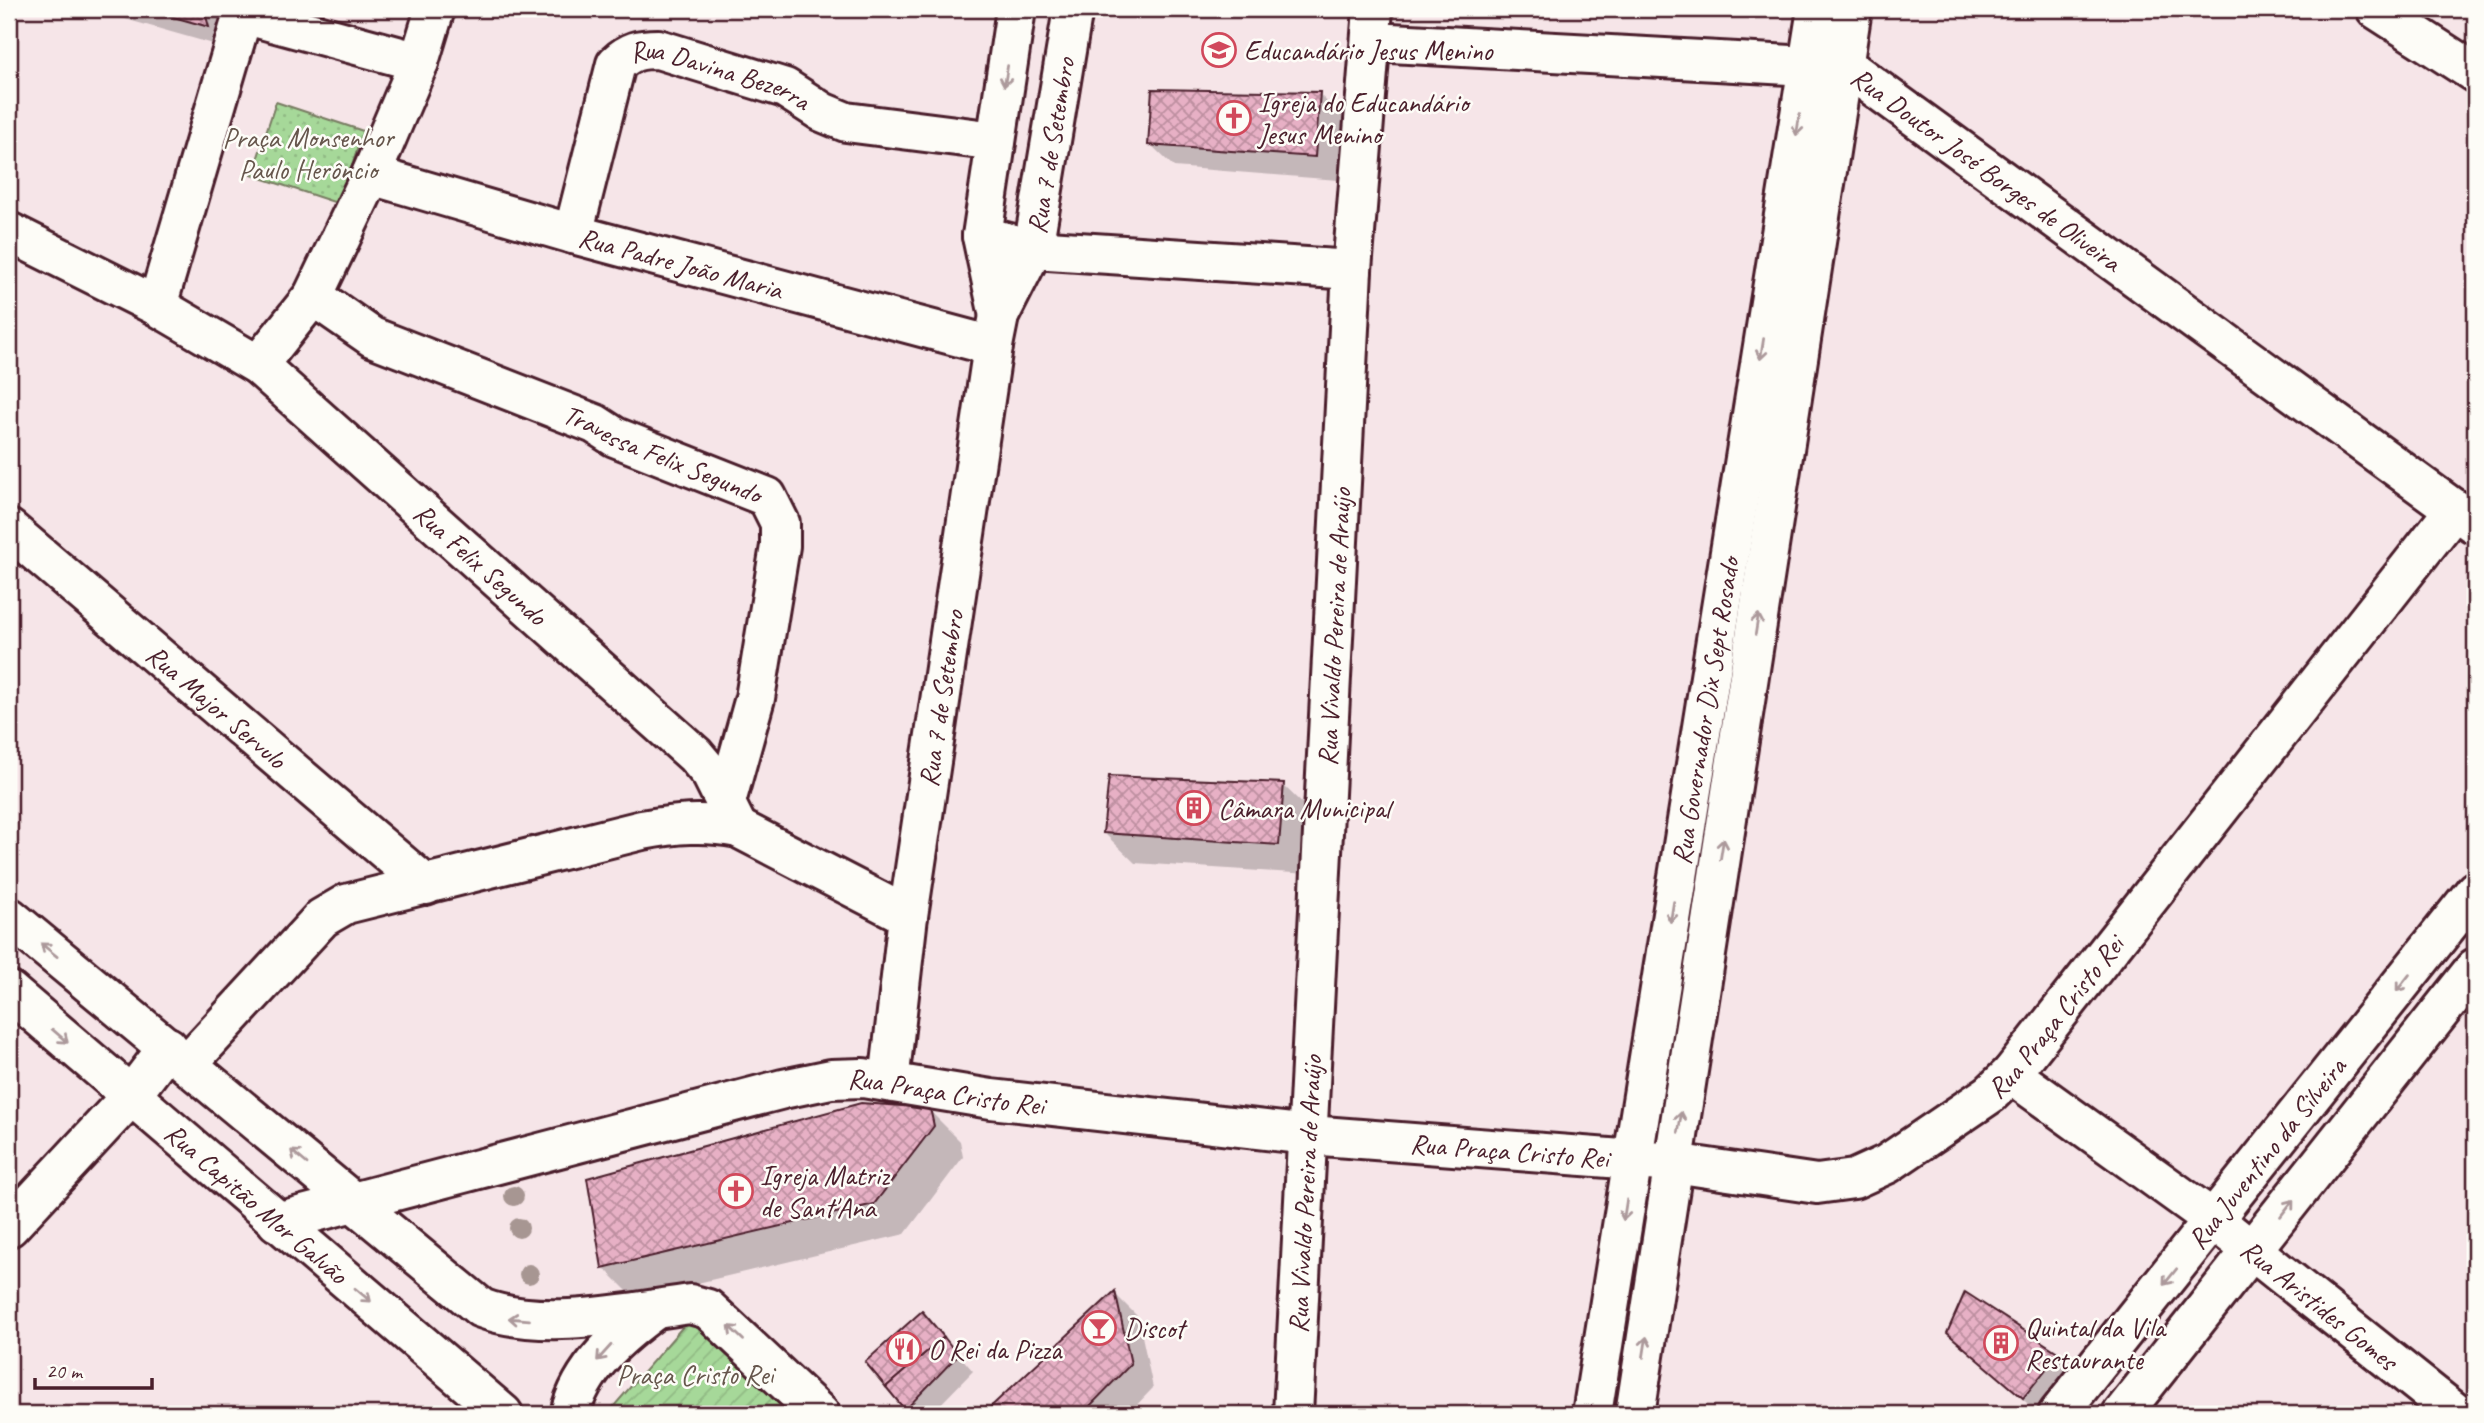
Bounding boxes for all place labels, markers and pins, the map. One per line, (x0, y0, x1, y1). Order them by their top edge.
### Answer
school or university icon: Educandário Jesus Menino (1200, 31, 1238, 69)
place label: Educandário Jesus Menino (1244, 33, 1495, 68)
place label: Igreja do Educandário Jesus Menino (1256, 85, 1472, 152)
church icon: Igreja do Educandário Jesus Menino (1215, 99, 1253, 137)
building icon: Câmara Municipal (1175, 789, 1213, 827)
place label: Câmara Municipal (1218, 791, 1395, 826)
place label: Igreja Matriz de Sant'Ana (760, 1158, 891, 1225)
church icon: Igreja Matriz de Sant'Ana (717, 1172, 755, 1210)
bar icon: Discot (1080, 1309, 1118, 1347)
place label: Quintal da Vila Restaurante (2025, 1310, 2167, 1377)
place label: Discot (1124, 1311, 1188, 1346)
building icon: Quintal da Vila Restaurante (1982, 1324, 2020, 1362)
restaurant icon: O Rei da Pizza (885, 1330, 923, 1368)
place label: O Rei da Pizza (928, 1332, 1063, 1367)

